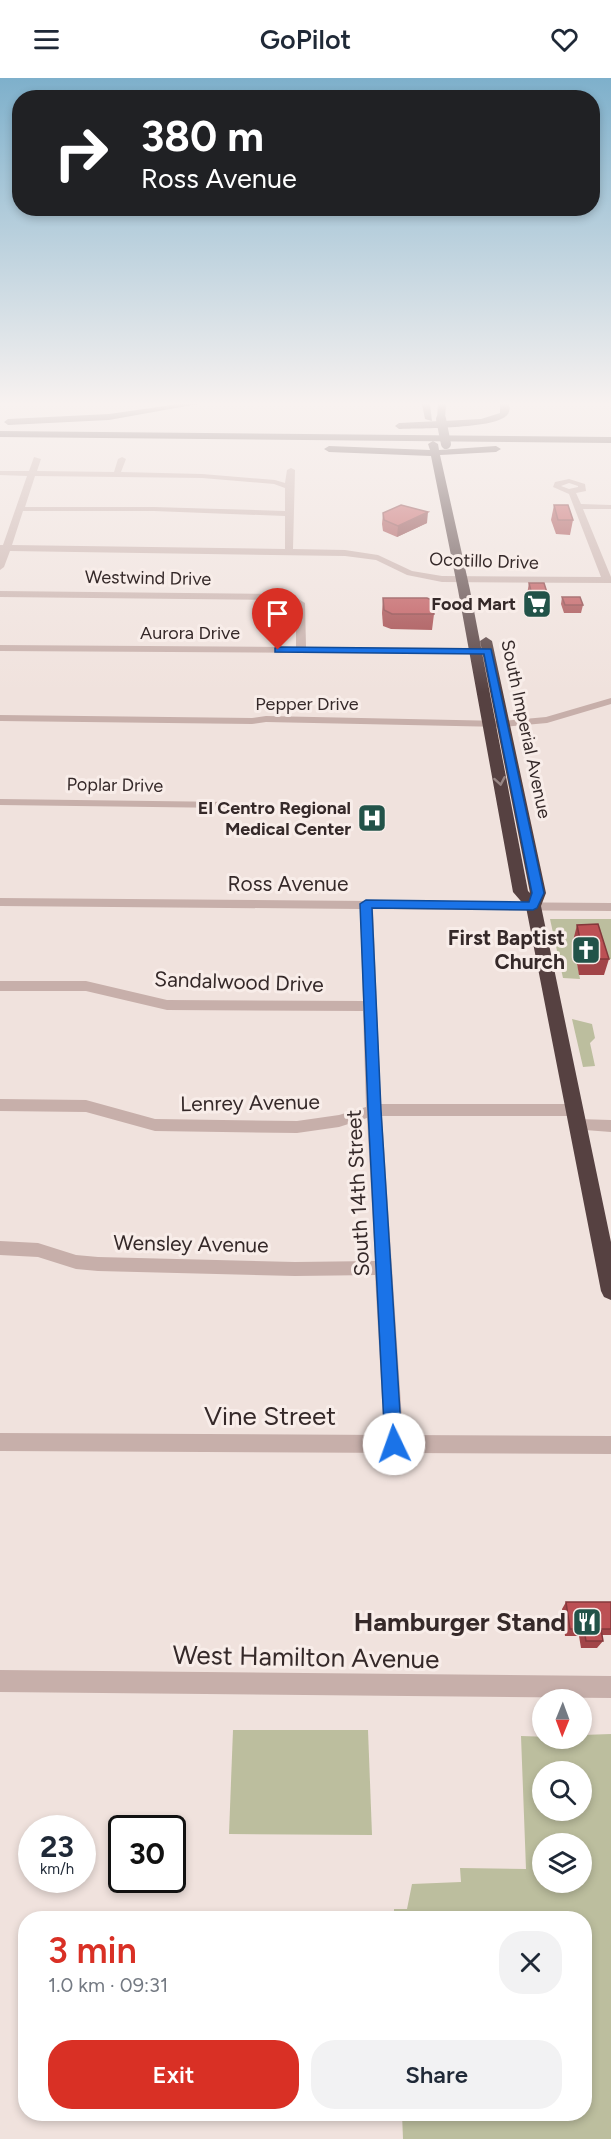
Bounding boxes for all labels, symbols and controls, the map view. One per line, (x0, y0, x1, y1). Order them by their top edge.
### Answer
icon: menu (30, 23, 63, 56)
text: GoPilot (260, 23, 351, 56)
icon: heart (548, 23, 581, 56)
text: 380 m (141, 111, 264, 162)
icon: right (42, 114, 120, 192)
text: Ross Avenue (141, 162, 297, 195)
street label: Ocotillo Drive (429, 548, 539, 574)
street label: Westwind Drive (85, 566, 212, 590)
pin (252, 588, 303, 650)
supermarket icon: Food Mart (521, 588, 553, 620)
place label: Food Mart (431, 593, 516, 615)
icon: arrive (261, 597, 294, 630)
street label: Aurora Drive (140, 622, 240, 644)
street label: South Imperial Avenue (496, 638, 556, 821)
street label: Pepper Drive (255, 693, 359, 715)
street label: Poplar Drive (67, 773, 164, 797)
one-way arrow (493, 776, 505, 786)
place label: El Centro Regional Medical Center (198, 797, 351, 840)
hospital icon: El Centro Regional Medical Center (356, 802, 388, 834)
street label: Ross Avenue (227, 871, 349, 896)
place label: First Baptist Church (448, 925, 565, 974)
church icon: First Baptist Church (570, 934, 602, 966)
street label: Sandalwood Drive (154, 966, 324, 997)
street label: Lenrey Avenue (180, 1089, 320, 1116)
street label: South 14th Street (341, 1109, 374, 1277)
street label: Wensley Avenue (113, 1230, 269, 1257)
street label: Vine Street (204, 1400, 336, 1432)
position arrow (362, 1412, 426, 1476)
place label: Hamburger Stand (354, 1606, 566, 1638)
restaurant icon: Hamburger Stand (571, 1606, 603, 1638)
street label: West Hamilton Avenue (172, 1639, 440, 1675)
north arrow (532, 1689, 592, 1749)
map controls (532, 1689, 592, 1893)
button: search (532, 1761, 592, 1821)
speed limit sign: 30 (108, 1815, 186, 1893)
text: 23 (40, 1828, 74, 1865)
button: layers (532, 1833, 592, 1893)
text: km/h (40, 1860, 74, 1878)
text: 3 min (48, 1929, 137, 1972)
button: close (499, 1931, 562, 1994)
text: 1.0 km · 09:31 (48, 1973, 168, 1997)
button: Exit (48, 2040, 299, 2109)
button: Share (311, 2040, 562, 2109)

